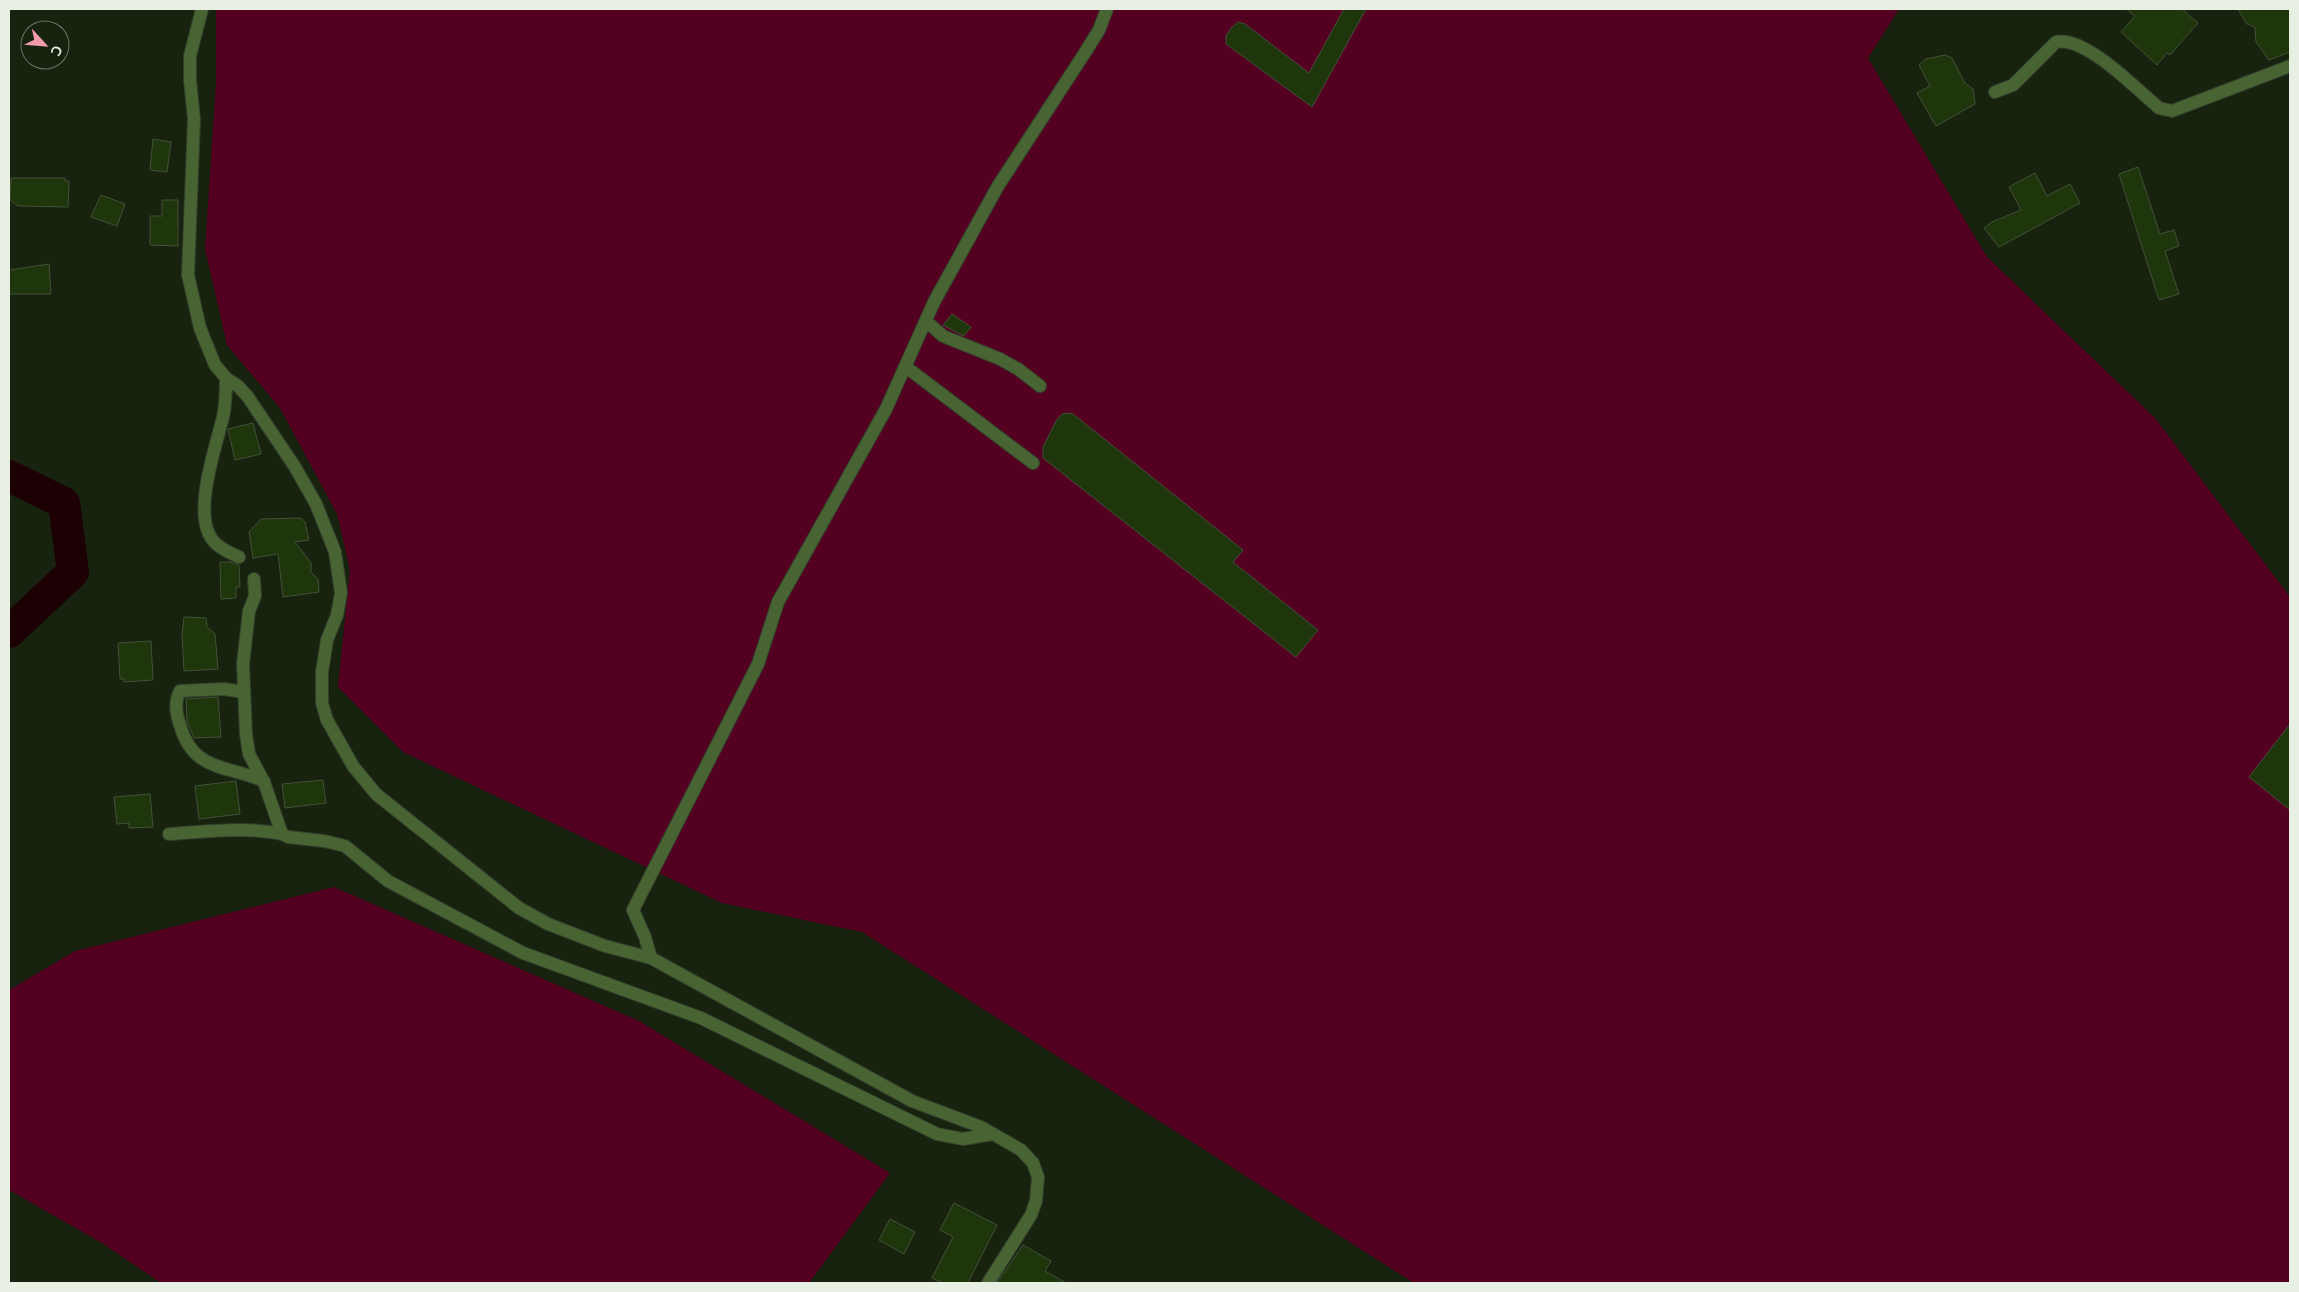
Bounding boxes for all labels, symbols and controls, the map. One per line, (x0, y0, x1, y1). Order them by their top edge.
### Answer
north arrow (20, 20, 70, 70)
text: С (46, 42, 67, 59)

